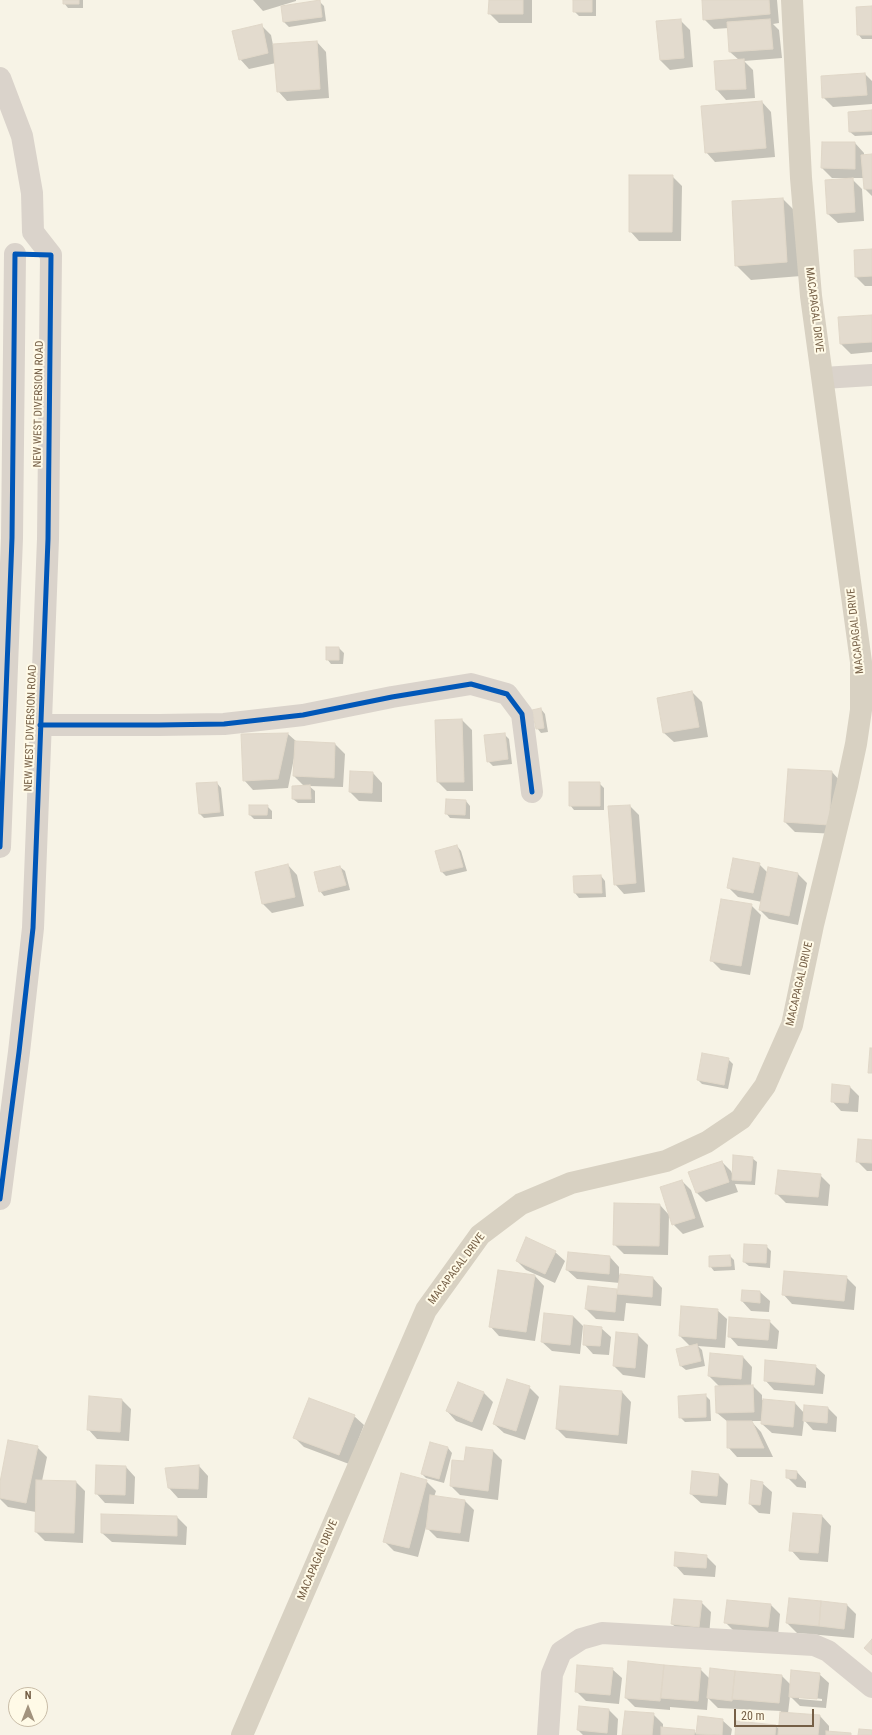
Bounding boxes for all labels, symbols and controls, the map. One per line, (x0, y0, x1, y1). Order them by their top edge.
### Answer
street label: MACAPAGAL DRIVE (802, 267, 826, 353)
street label: NEW WEST DIVERSION ROAD (31, 340, 47, 468)
street label: MACAPAGAL DRIVE (845, 588, 867, 674)
street label: NEW WEST DIVERSION ROAD (22, 664, 40, 792)
street label: MACAPAGAL DRIVE (784, 941, 816, 1027)
street label: MACAPAGAL DRIVE (426, 1231, 488, 1307)
street label: MACAPAGAL DRIVE (295, 1518, 341, 1602)
north arrow (8, 1687, 48, 1727)
text: N (25, 1689, 31, 1702)
scale bar (736, 1701, 816, 1727)
text: 20 m (741, 1709, 765, 1723)

